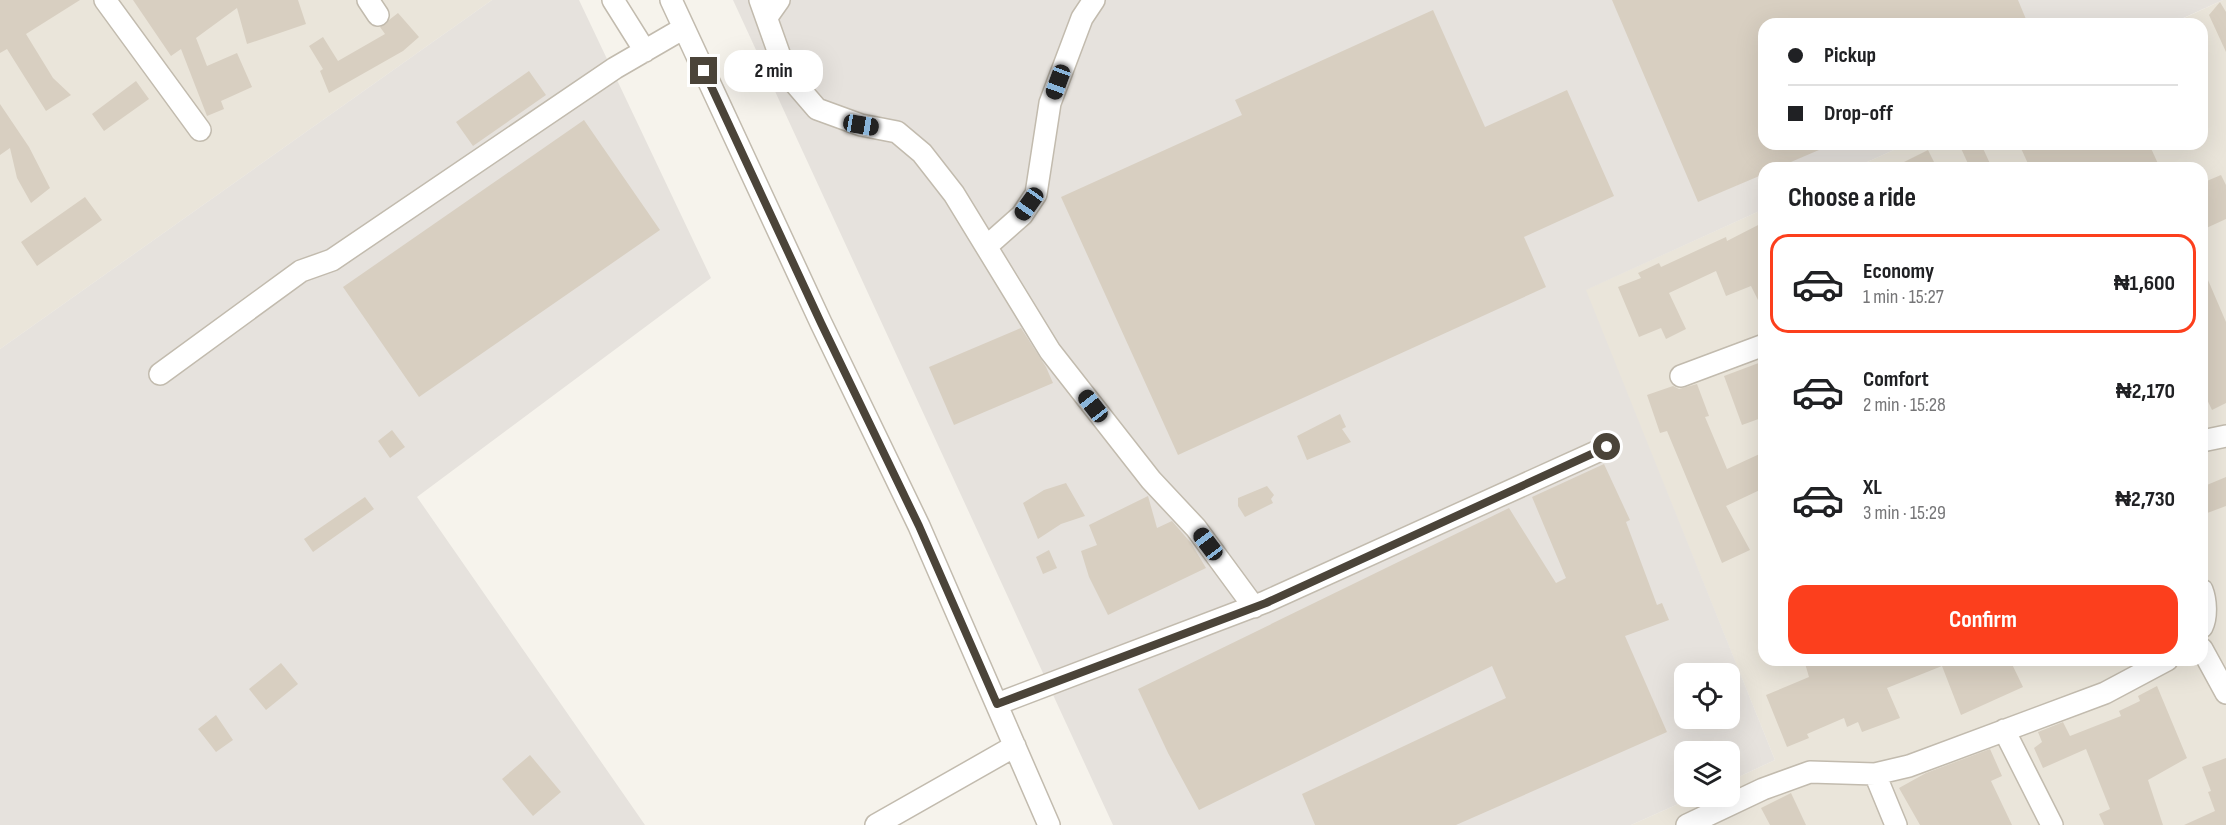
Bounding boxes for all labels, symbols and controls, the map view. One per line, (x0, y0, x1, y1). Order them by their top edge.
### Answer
text: Pickup (1824, 42, 1876, 69)
callout: 2 min (725, 50, 824, 92)
route end (690, 57, 717, 84)
text: 2 min (754, 59, 793, 83)
car (1043, 62, 1073, 102)
text: Drop-off (1824, 100, 1893, 127)
car (842, 113, 880, 137)
text: Choose a ride (1788, 182, 1916, 214)
car (1011, 184, 1047, 224)
icon: car (1791, 257, 1845, 311)
text: Economy (1863, 258, 1934, 285)
text: ₦1,600 (2114, 270, 2175, 297)
text: 1 min · 15:27 (1863, 285, 1944, 309)
icon: car (1791, 365, 1845, 419)
text: Comfort (1863, 366, 1929, 393)
text: ₦2,170 (2116, 378, 2175, 405)
car (1075, 386, 1111, 426)
text: 2 min · 15:28 (1863, 393, 1946, 417)
route start (1593, 433, 1620, 460)
icon: car (1791, 473, 1845, 527)
text: XL (1863, 474, 1882, 501)
text: ₦2,730 (2115, 486, 2175, 513)
text: 3 min · 15:29 (1863, 501, 1946, 525)
car (1190, 524, 1226, 564)
button: Confirm (1788, 585, 2178, 654)
map controls (1674, 663, 1740, 807)
button: locate (1674, 663, 1740, 729)
button: layers (1674, 741, 1740, 807)

